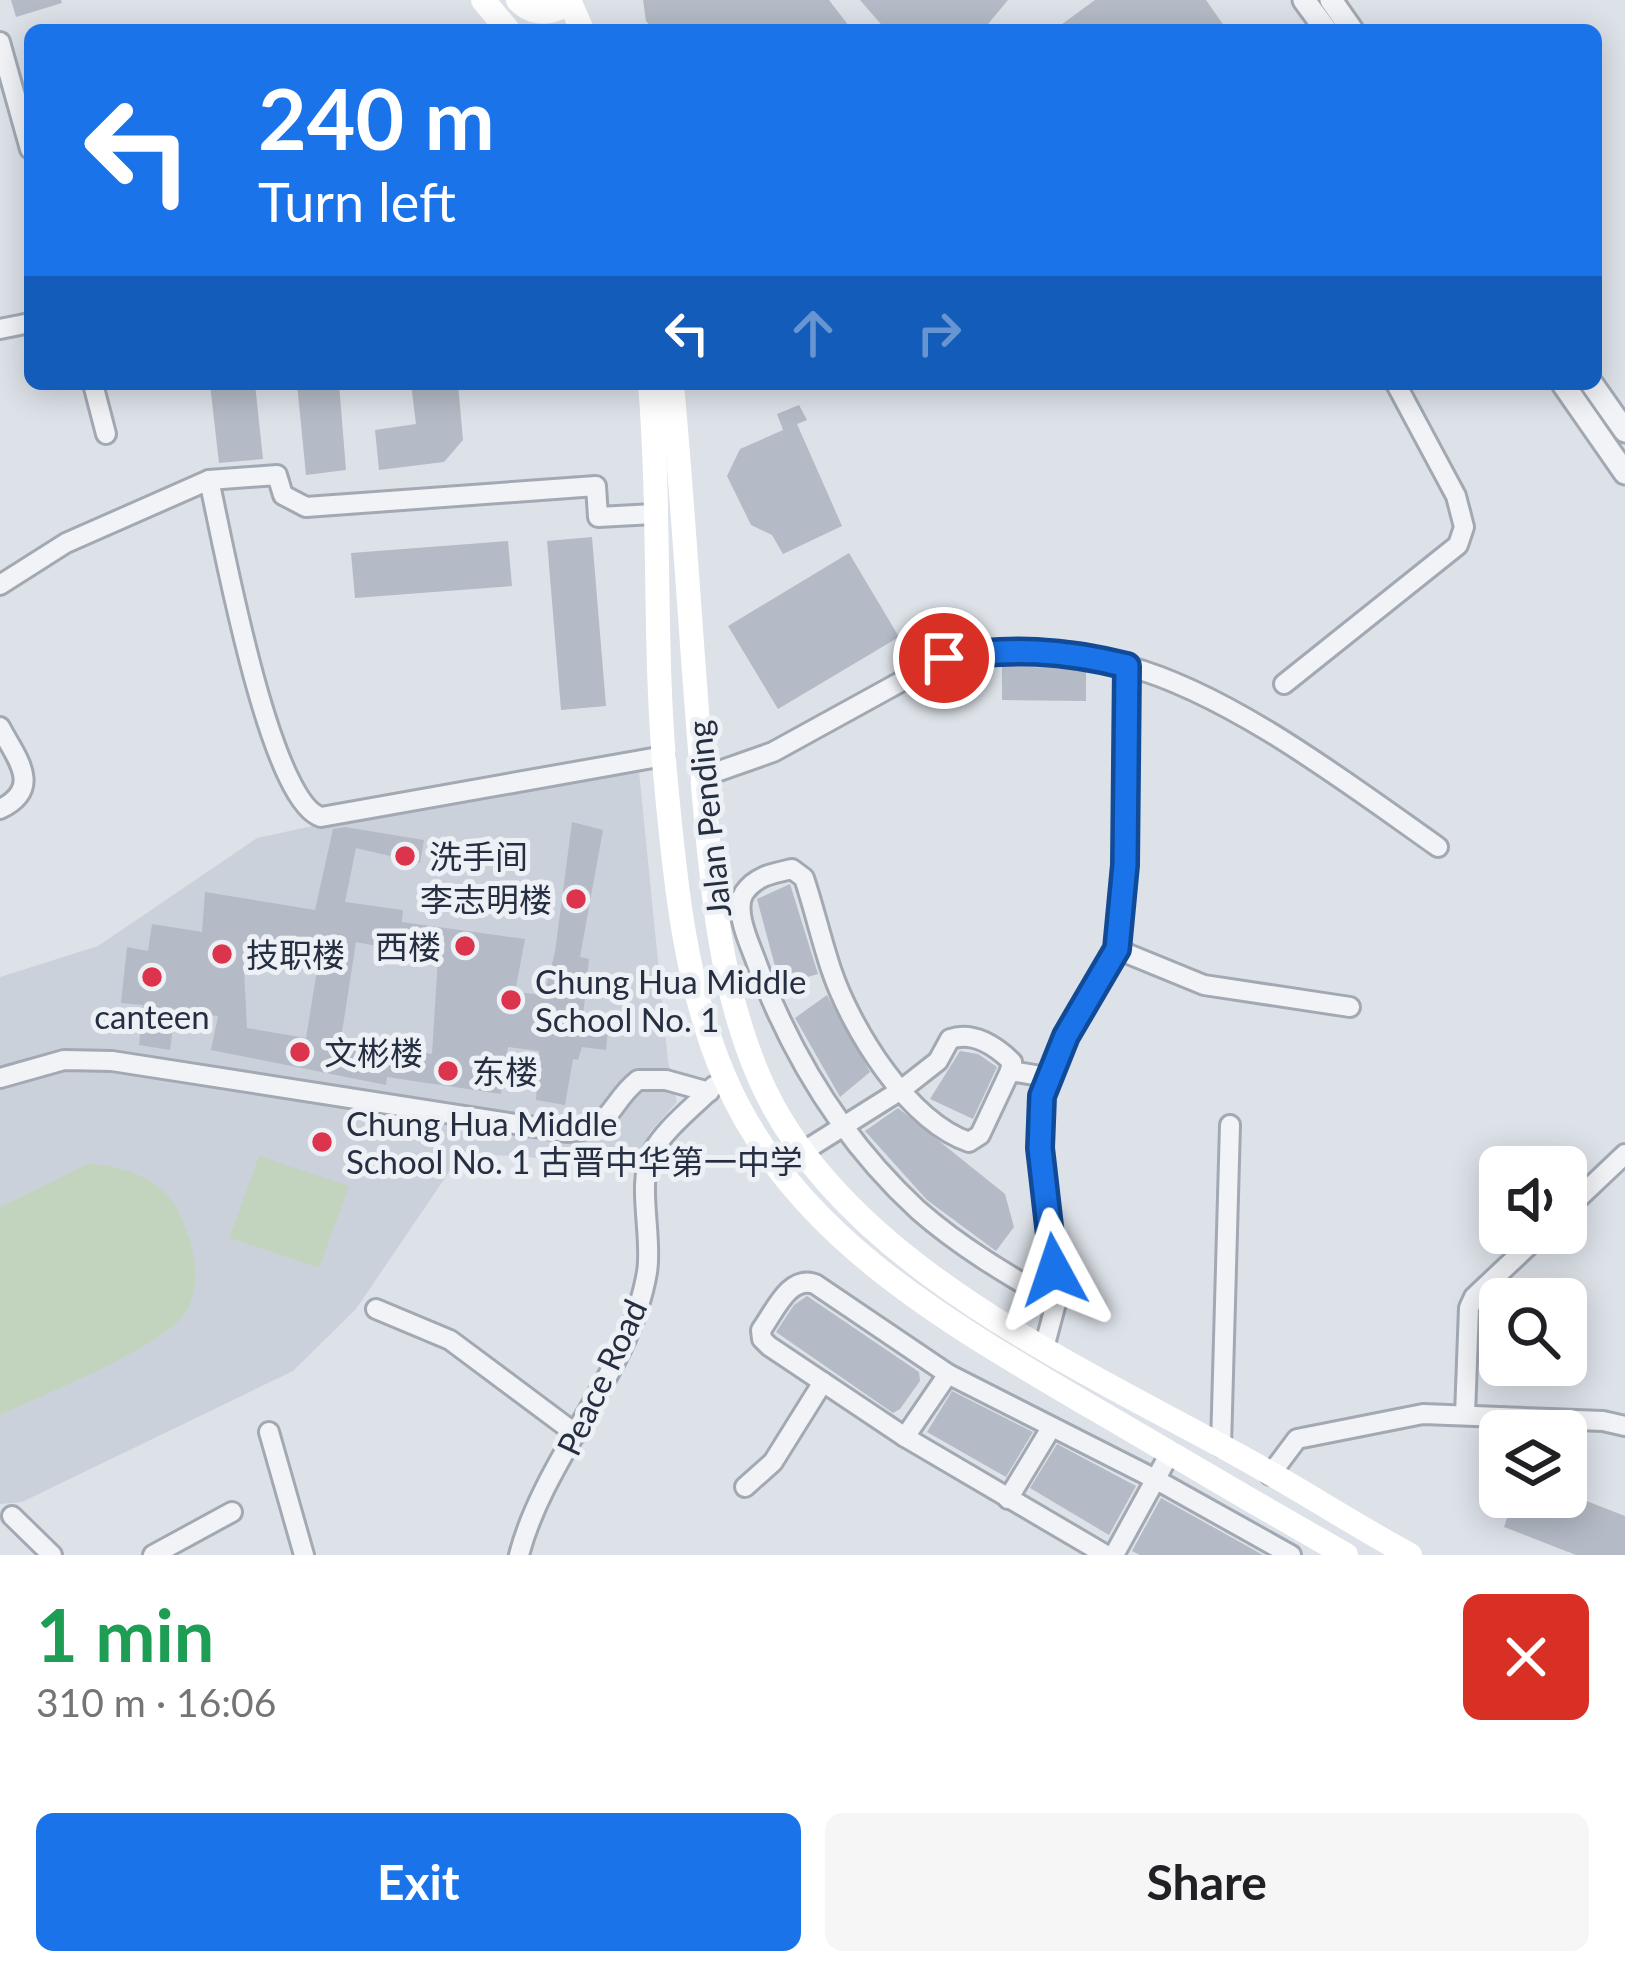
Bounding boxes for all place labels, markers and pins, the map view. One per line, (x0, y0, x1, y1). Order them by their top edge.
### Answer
pin (893, 607, 995, 709)
place label: 洗手间 (429, 836, 528, 876)
marker: 洗手间 (392, 843, 418, 869)
place label: 李志明楼 (420, 879, 552, 919)
marker: 李志明楼 (563, 886, 589, 912)
place label: 西楼 (375, 926, 441, 966)
marker: 西楼 (452, 933, 478, 959)
place label: 技职楼 (246, 934, 345, 974)
marker: 技职楼 (209, 941, 235, 967)
place label: Chung Hua Middle School No. 1 (535, 961, 807, 1039)
marker: canteen (139, 964, 165, 990)
marker: Chung Hua Middle School No. 1 (498, 987, 524, 1013)
place label: canteen (94, 996, 210, 1036)
place label: 文彬楼 (324, 1032, 423, 1072)
marker: 文彬楼 (287, 1039, 313, 1065)
place label: 东楼 (472, 1051, 538, 1091)
marker: 东楼 (435, 1058, 461, 1084)
place label: Chung Hua Middle School No. 1 古晋中华第一中学 (346, 1103, 803, 1181)
marker: Chung Hua Middle School No. 1 古晋中华第一中学 (309, 1129, 335, 1155)

